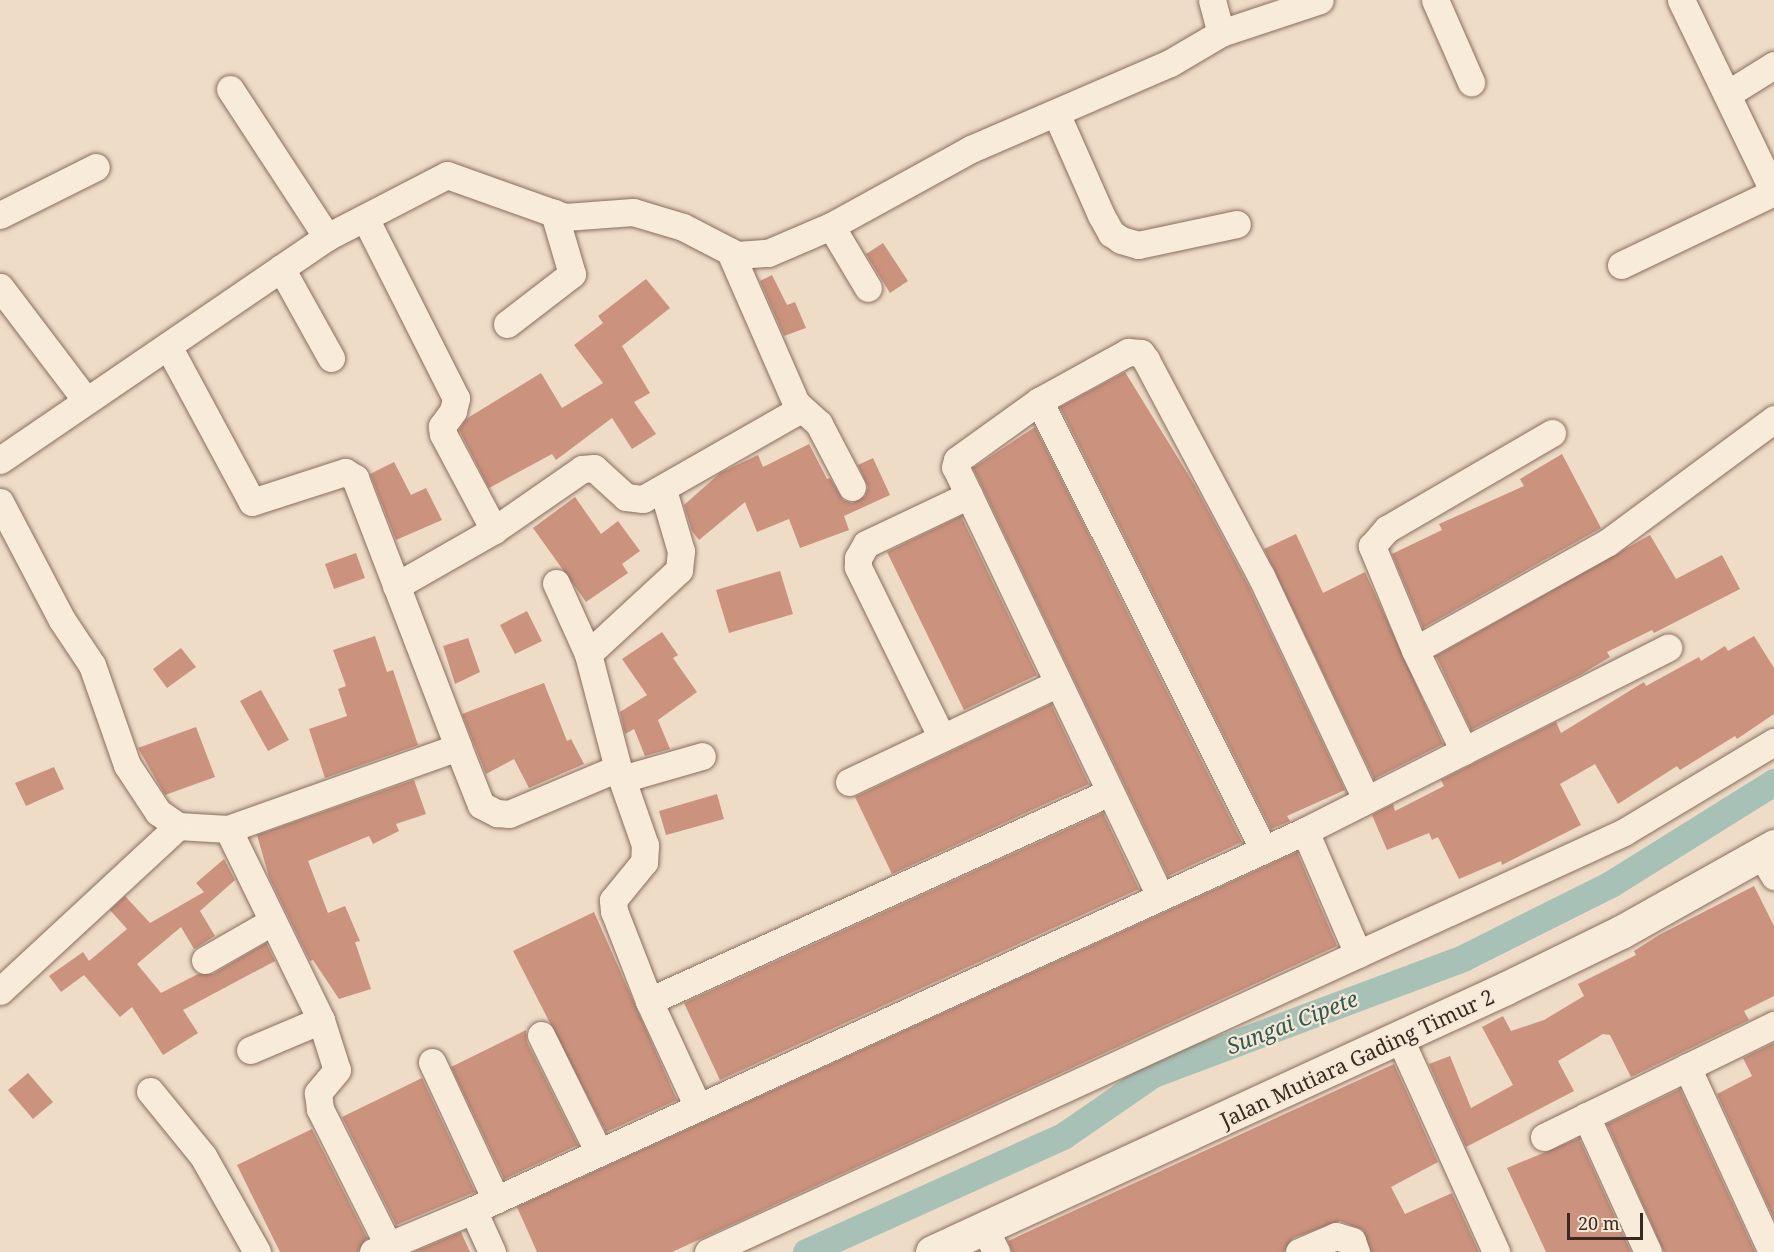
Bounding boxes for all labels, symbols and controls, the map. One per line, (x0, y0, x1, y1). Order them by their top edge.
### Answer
street label: Jalan Mutiara Gading Timur 2 (1216, 983, 1498, 1133)
water label: Sungai Cipete (1223, 985, 1361, 1059)
scale bar (1570, 1201, 1646, 1239)
text: 20 m (1578, 1211, 1620, 1235)

